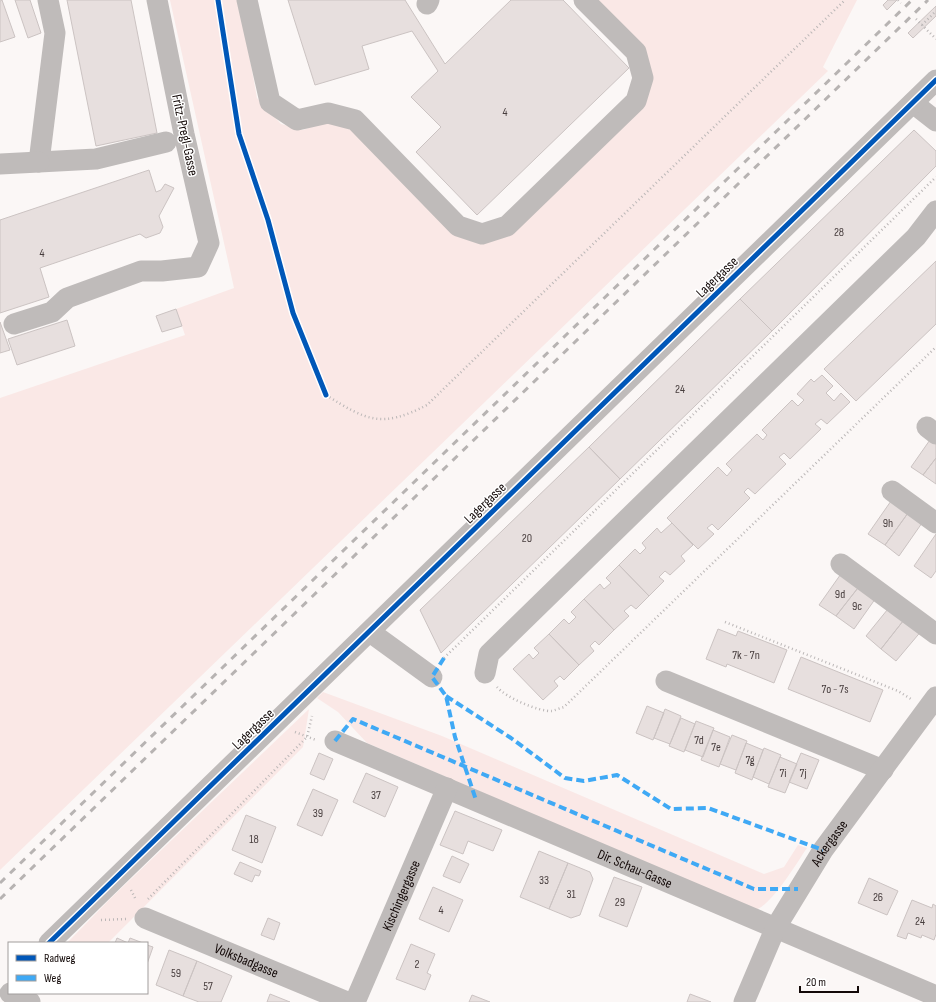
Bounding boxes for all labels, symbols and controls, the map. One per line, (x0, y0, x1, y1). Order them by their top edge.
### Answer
street label: Fritz-Pregl-Gasse (168, 93, 202, 177)
house number: 4 (502, 105, 508, 120)
house number: 28 (834, 225, 844, 240)
house number: 4 (39, 246, 45, 261)
street label: Lagergasse (692, 253, 742, 301)
house number: 24 (675, 382, 685, 397)
street label: Lagergasse (460, 479, 510, 527)
house number: 9h (883, 516, 893, 531)
house number: 20 (522, 531, 532, 546)
house number: 9d (835, 587, 845, 602)
house number: 9c (852, 599, 862, 614)
house number: 7k - 7n (732, 648, 760, 663)
house number: 7o - 7s (822, 682, 848, 697)
street label: Lagergasse (228, 705, 278, 753)
house number: 7d (694, 733, 704, 748)
house number: 7e (711, 740, 721, 755)
house number: 7g (745, 753, 755, 768)
house number: 7i (779, 766, 787, 781)
house number: 7j (799, 766, 807, 781)
house number: 37 (371, 788, 381, 803)
house number: 39 (313, 806, 323, 821)
street label: Ackergasse (806, 816, 851, 870)
house number: 18 (249, 832, 259, 847)
street label: Dir. Schau-Gasse (595, 845, 675, 892)
street label: Kischingergasse (378, 857, 424, 933)
house number: 33 (539, 873, 549, 888)
house number: 31 (566, 887, 576, 902)
house number: 26 (873, 890, 883, 905)
house number: 29 (615, 895, 625, 910)
house number: 4 (438, 903, 444, 918)
house number: 24 (915, 914, 925, 929)
street label: Volksbadgasse (212, 939, 281, 981)
legend (8, 942, 148, 994)
text: Radweg (44, 951, 76, 966)
house number: 2 (415, 957, 420, 972)
house number: 59 (171, 966, 181, 981)
scale bar (800, 968, 858, 994)
text: Weg (44, 971, 61, 986)
text: 20 m (806, 975, 826, 990)
house number: 57 (203, 979, 213, 994)

